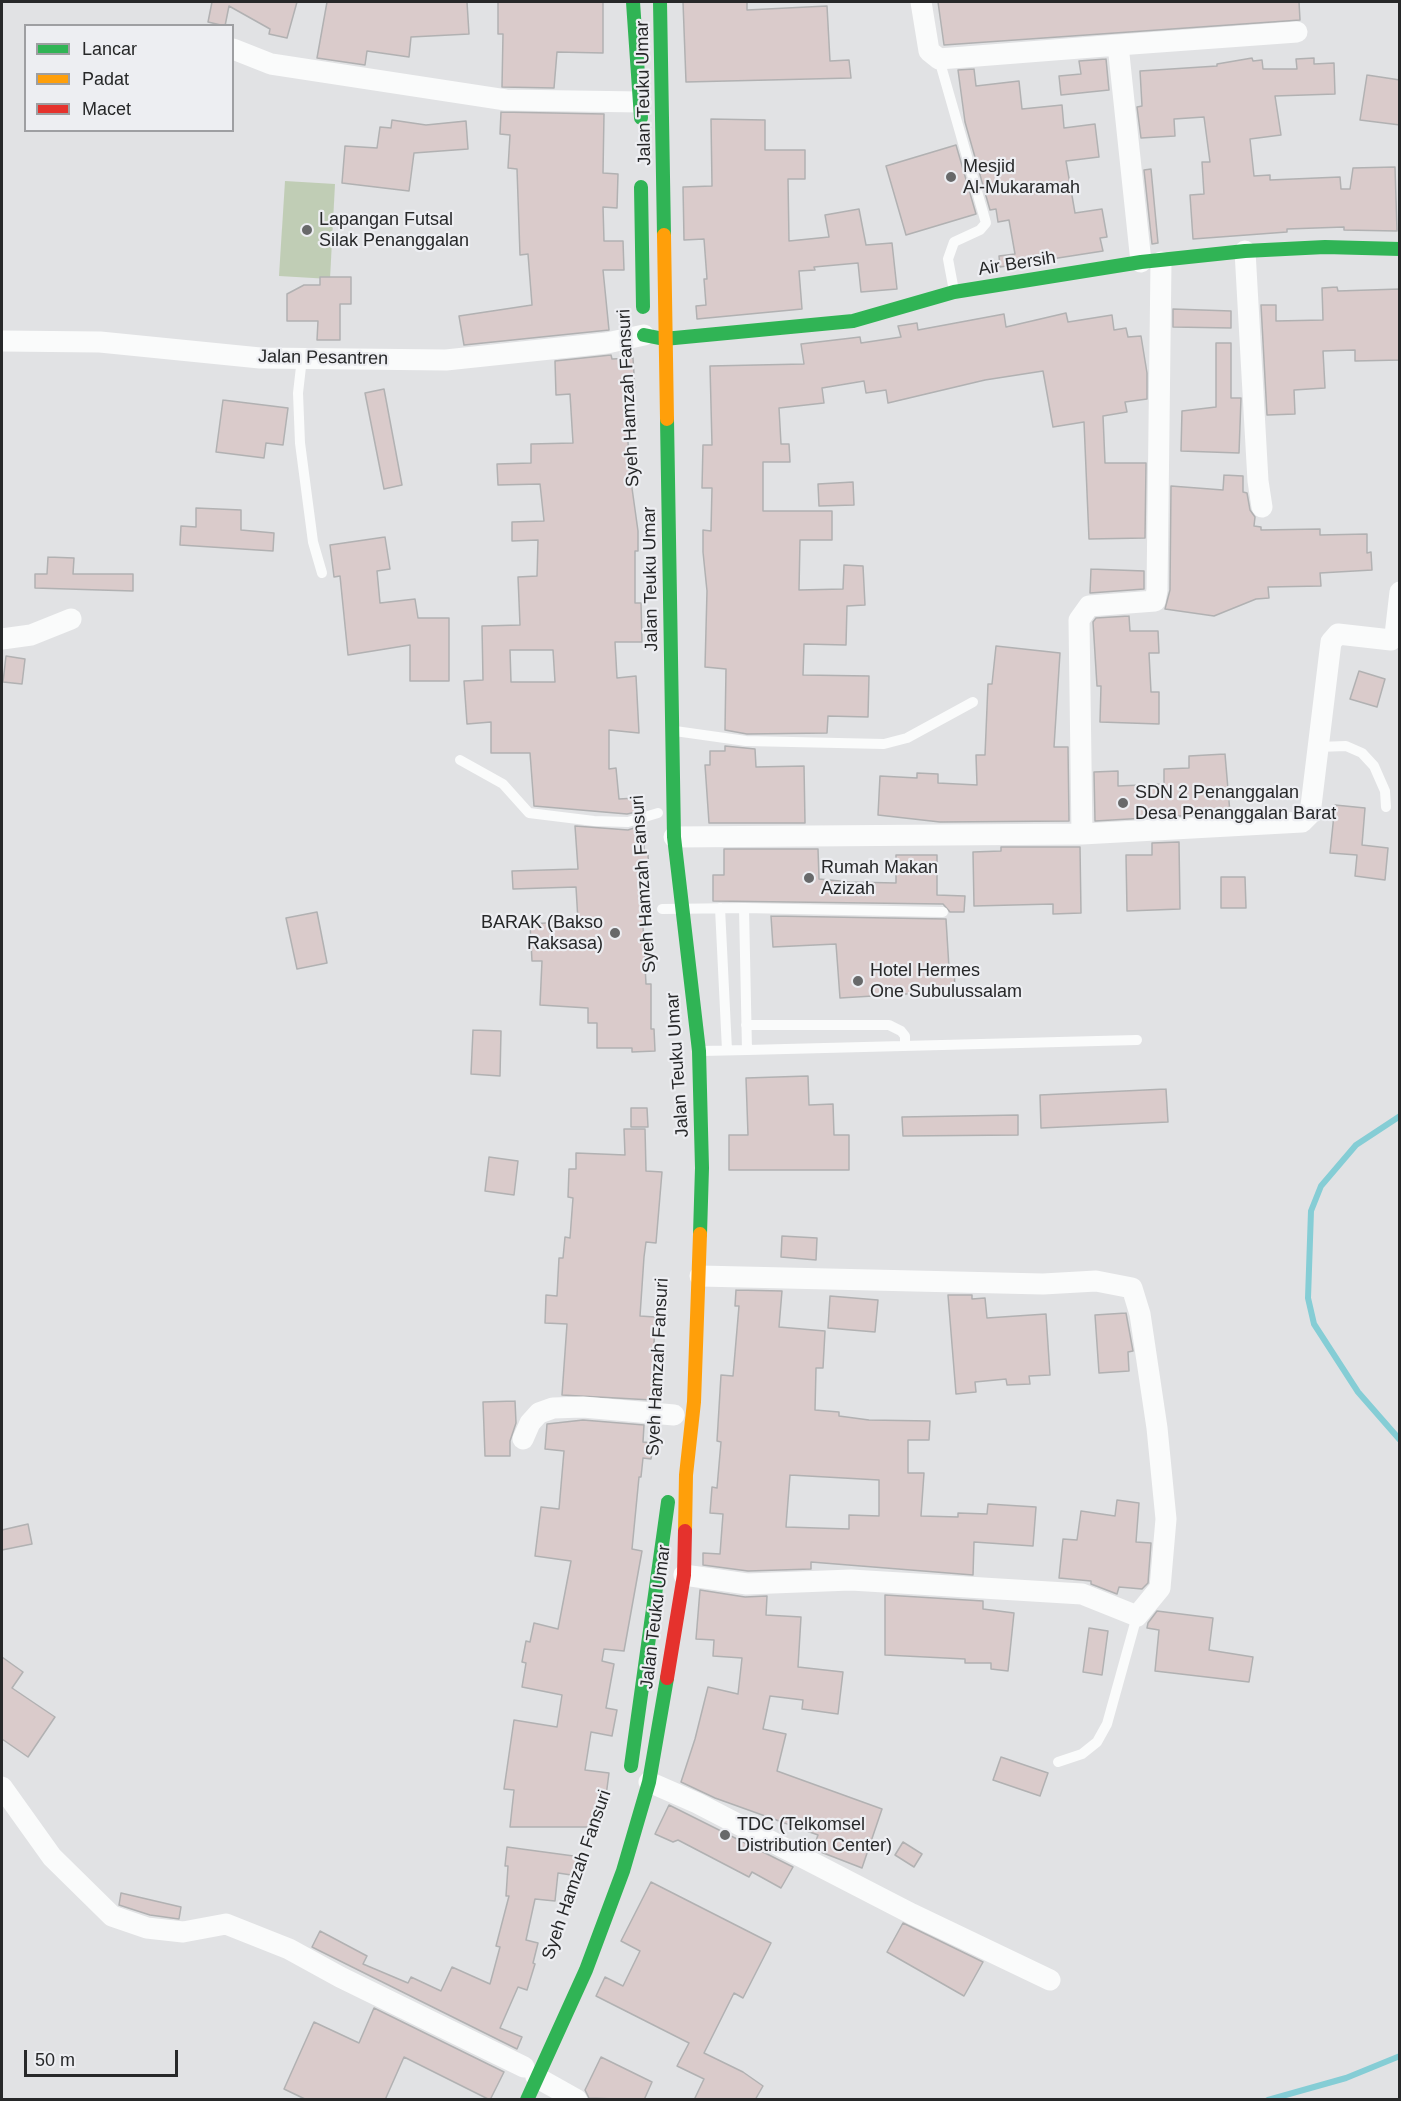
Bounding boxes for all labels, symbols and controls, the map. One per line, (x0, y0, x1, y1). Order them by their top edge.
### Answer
street label: Jalan Teuku Umar (632, 20, 656, 166)
legend (24, 24, 234, 132)
text: Lancar (82, 39, 137, 59)
text: Padat (82, 69, 129, 89)
text: Macet (82, 99, 131, 119)
place label: Mesjid Al-Mukaramah (963, 156, 1080, 198)
marker: Mesjid Al-Mukaramah (944, 170, 958, 184)
place label: Lapangan Futsal Silak Penanggalan (319, 209, 469, 252)
marker: Lapangan Futsal Silak Penanggalan (300, 223, 314, 237)
street label: Air Bersih (977, 247, 1057, 281)
street label: Syeh Hamzah Fansuri (614, 309, 644, 487)
street label: Jalan Pesantren (258, 346, 388, 370)
street label: Jalan Teuku Umar (639, 506, 663, 652)
place label: SDN 2 Penanggalan Desa Penanggalan Barat (1135, 782, 1336, 824)
street label: Syeh Hamzah Fansuri (627, 794, 661, 974)
marker: SDN 2 Penanggalan Desa Penanggalan Barat (1116, 796, 1130, 810)
place label: Rumah Makan Azizah (821, 857, 938, 900)
marker: Rumah Makan Azizah (802, 871, 816, 885)
place label: BARAK (Bakso Raksasa) (481, 912, 603, 954)
marker: BARAK (Bakso Raksasa) (608, 926, 622, 940)
place label: Hotel Hermes One Subulussalam (870, 960, 1022, 1002)
marker: Hotel Hermes One Subulussalam (851, 974, 865, 988)
street label: Jalan Teuku Umar (662, 992, 694, 1138)
street label: Syeh Hamzah Fansuri (643, 1278, 673, 1456)
street label: Jalan Teuku Umar (636, 1544, 676, 1690)
street label: Syeh Hamzah Fansuri (538, 1787, 616, 1963)
place label: TDC (Telkomsel Distribution Center) (737, 1814, 892, 1856)
marker: TDC (Telkomsel Distribution Center) (718, 1828, 732, 1842)
scale bar (27, 2038, 182, 2076)
text: 50 m (35, 2050, 75, 2070)

